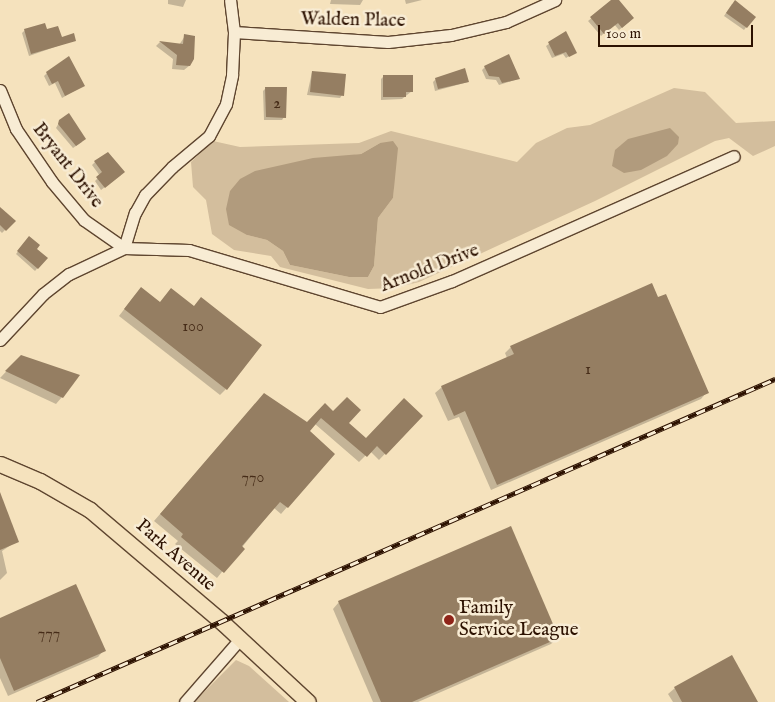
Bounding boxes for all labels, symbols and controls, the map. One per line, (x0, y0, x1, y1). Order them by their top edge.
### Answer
street label: Walden Place (300, 9, 406, 33)
scale bar (600, 15, 755, 47)
text: 100 m (606, 24, 641, 43)
house number: 2 (273, 94, 281, 114)
street label: Bryant Drive (27, 119, 107, 213)
street label: Arnold Drive (377, 240, 483, 298)
house number: 100 (182, 317, 204, 337)
house number: 1 (585, 360, 591, 380)
house number: 770 (242, 468, 264, 488)
street label: Park Avenue (130, 515, 220, 597)
place label: Family Service League (459, 598, 578, 642)
marker: Family Service League (443, 614, 455, 626)
house number: 777 (38, 624, 60, 644)

